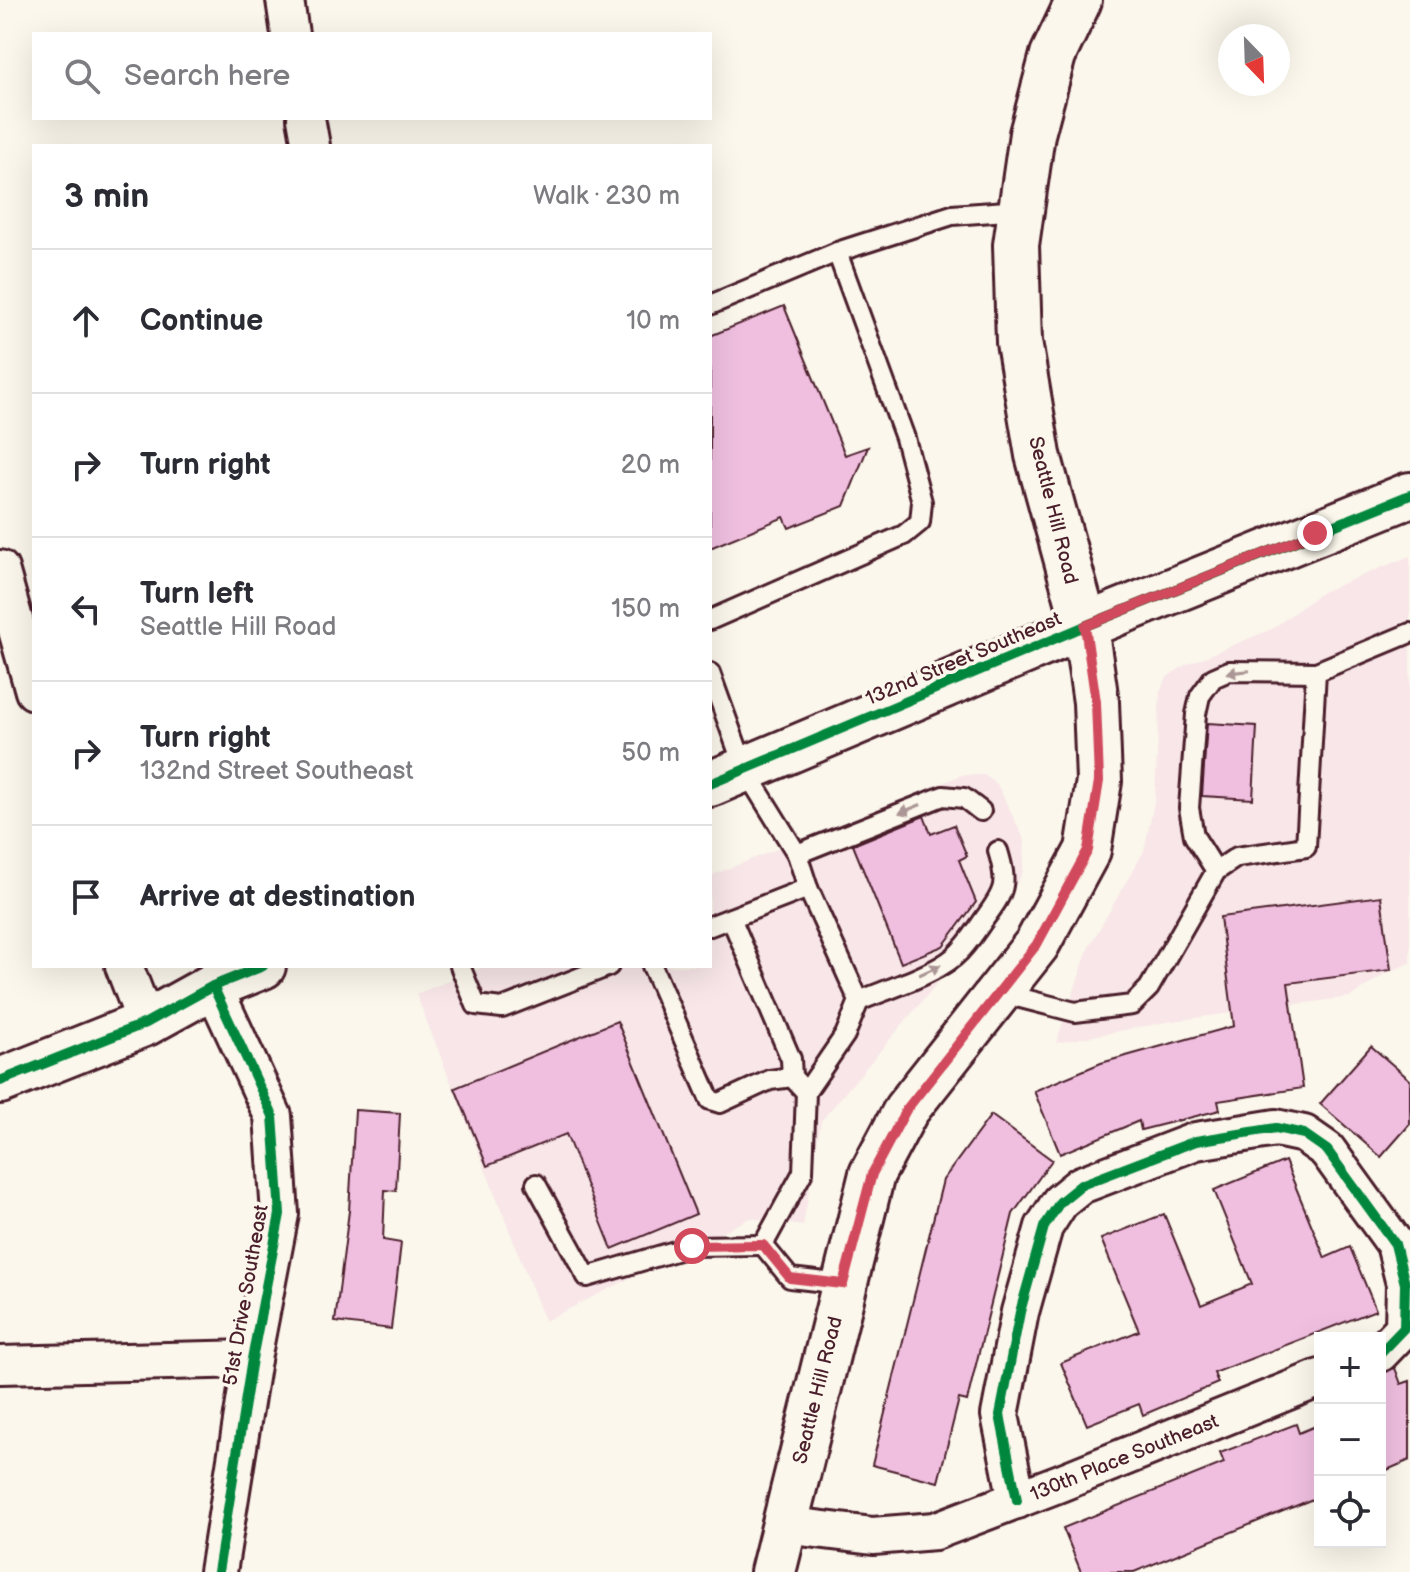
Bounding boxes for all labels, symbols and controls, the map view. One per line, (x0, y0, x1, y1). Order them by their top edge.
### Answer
north arrow (1218, 24, 1290, 96)
search box (32, 32, 712, 120)
icon: search (60, 54, 104, 98)
text: Search here (124, 58, 290, 94)
text: 3 min (64, 176, 149, 217)
text: Walk · 230 m (533, 181, 680, 212)
icon: ahead (64, 299, 108, 343)
text: Continue (140, 303, 263, 339)
text: 10 m (626, 306, 680, 337)
street label: Seattle Hill Road (1023, 434, 1083, 586)
icon: right (64, 443, 108, 487)
text: Turn right (140, 447, 271, 483)
text: 20 m (621, 450, 680, 481)
route end (1297, 515, 1333, 551)
text: Turn left (140, 576, 254, 612)
icon: left (64, 587, 108, 631)
text: 150 m (611, 594, 680, 625)
street label: 132nd Street Southeast (862, 607, 1065, 711)
text: Seattle Hill Road (140, 612, 336, 643)
one-way arrow (1225, 666, 1250, 679)
text: Turn right (140, 720, 271, 756)
icon: right (64, 731, 108, 775)
text: 50 m (621, 738, 680, 769)
text: 132nd Street Southeast (140, 756, 413, 787)
one-way arrow (898, 803, 922, 816)
icon: arrive (64, 875, 108, 919)
text: Arrive at destination (140, 879, 416, 915)
one-way arrow (918, 963, 942, 977)
street label: 51st Drive Southeast (218, 1203, 274, 1388)
route start (674, 1228, 710, 1264)
street label: Seattle Hill Road (788, 1314, 848, 1466)
map controls (1314, 1332, 1386, 1548)
button: + (1314, 1332, 1386, 1404)
button: − (1314, 1404, 1386, 1476)
street label: 130th Place Southeast (1027, 1409, 1222, 1507)
button: locate (1314, 1476, 1386, 1548)

